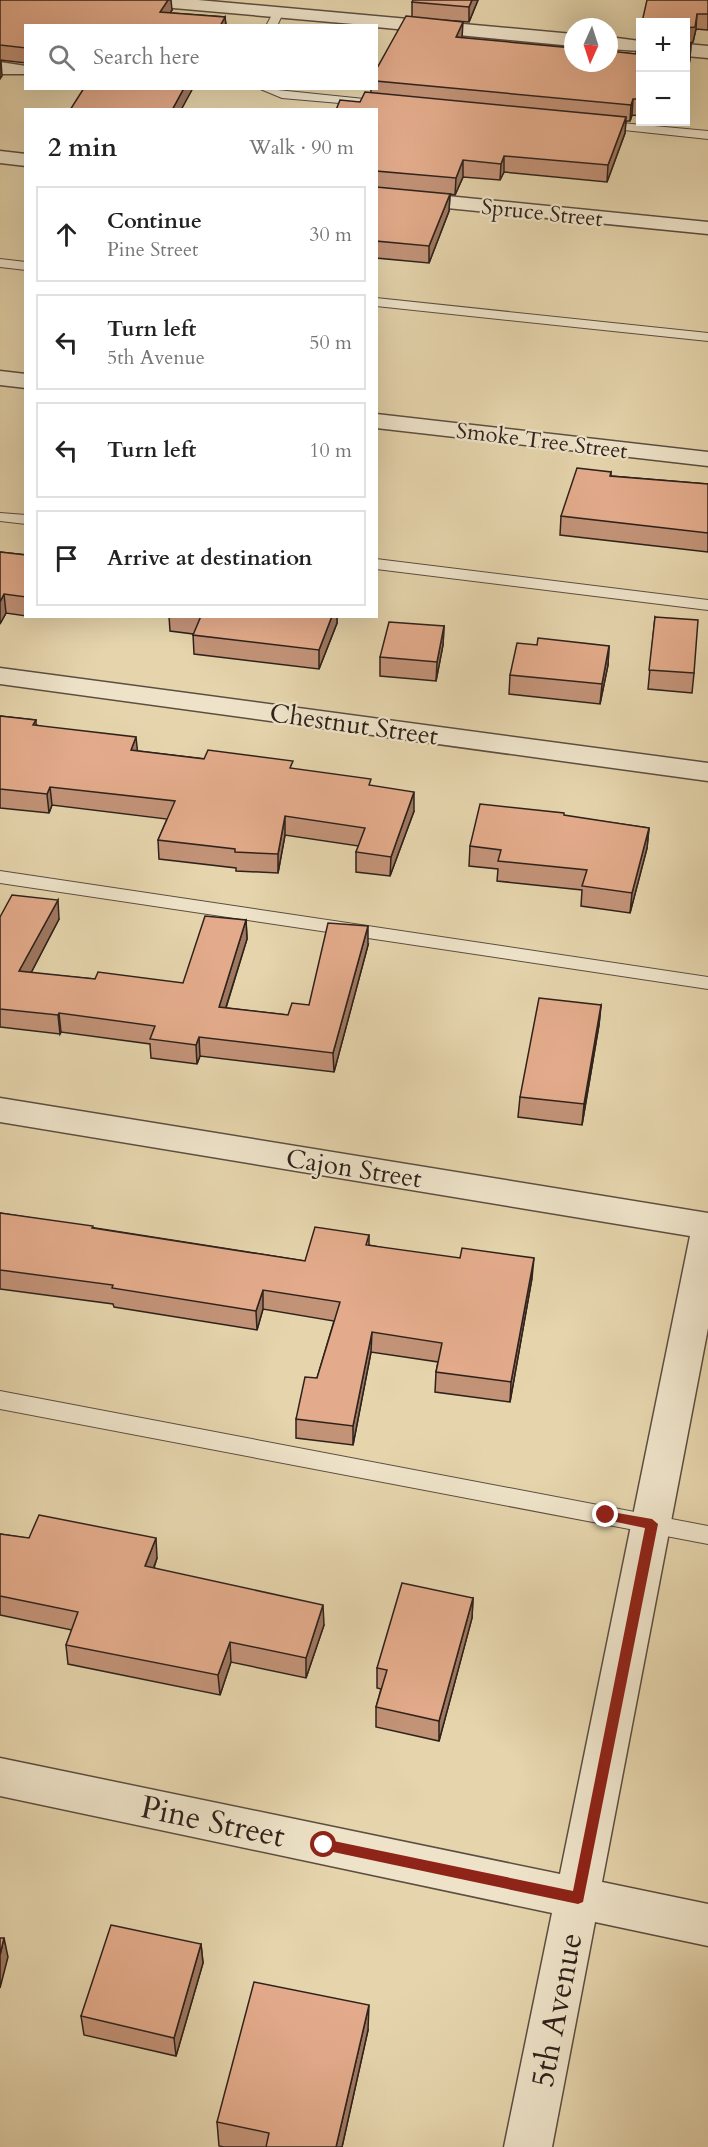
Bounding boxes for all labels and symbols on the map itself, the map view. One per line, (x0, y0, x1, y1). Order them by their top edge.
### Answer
north arrow (564, 18, 618, 72)
street label: Spruce Street (480, 192, 604, 234)
street label: Smoke Tree Street (455, 416, 629, 466)
street label: Chestnut Street (267, 695, 440, 754)
street label: Cajon Street (284, 1141, 424, 1196)
route end (592, 1501, 618, 1527)
street label: Pine Street (137, 1785, 289, 1859)
route start (310, 1831, 336, 1857)
street label: 5th Avenue (520, 1929, 594, 2091)

